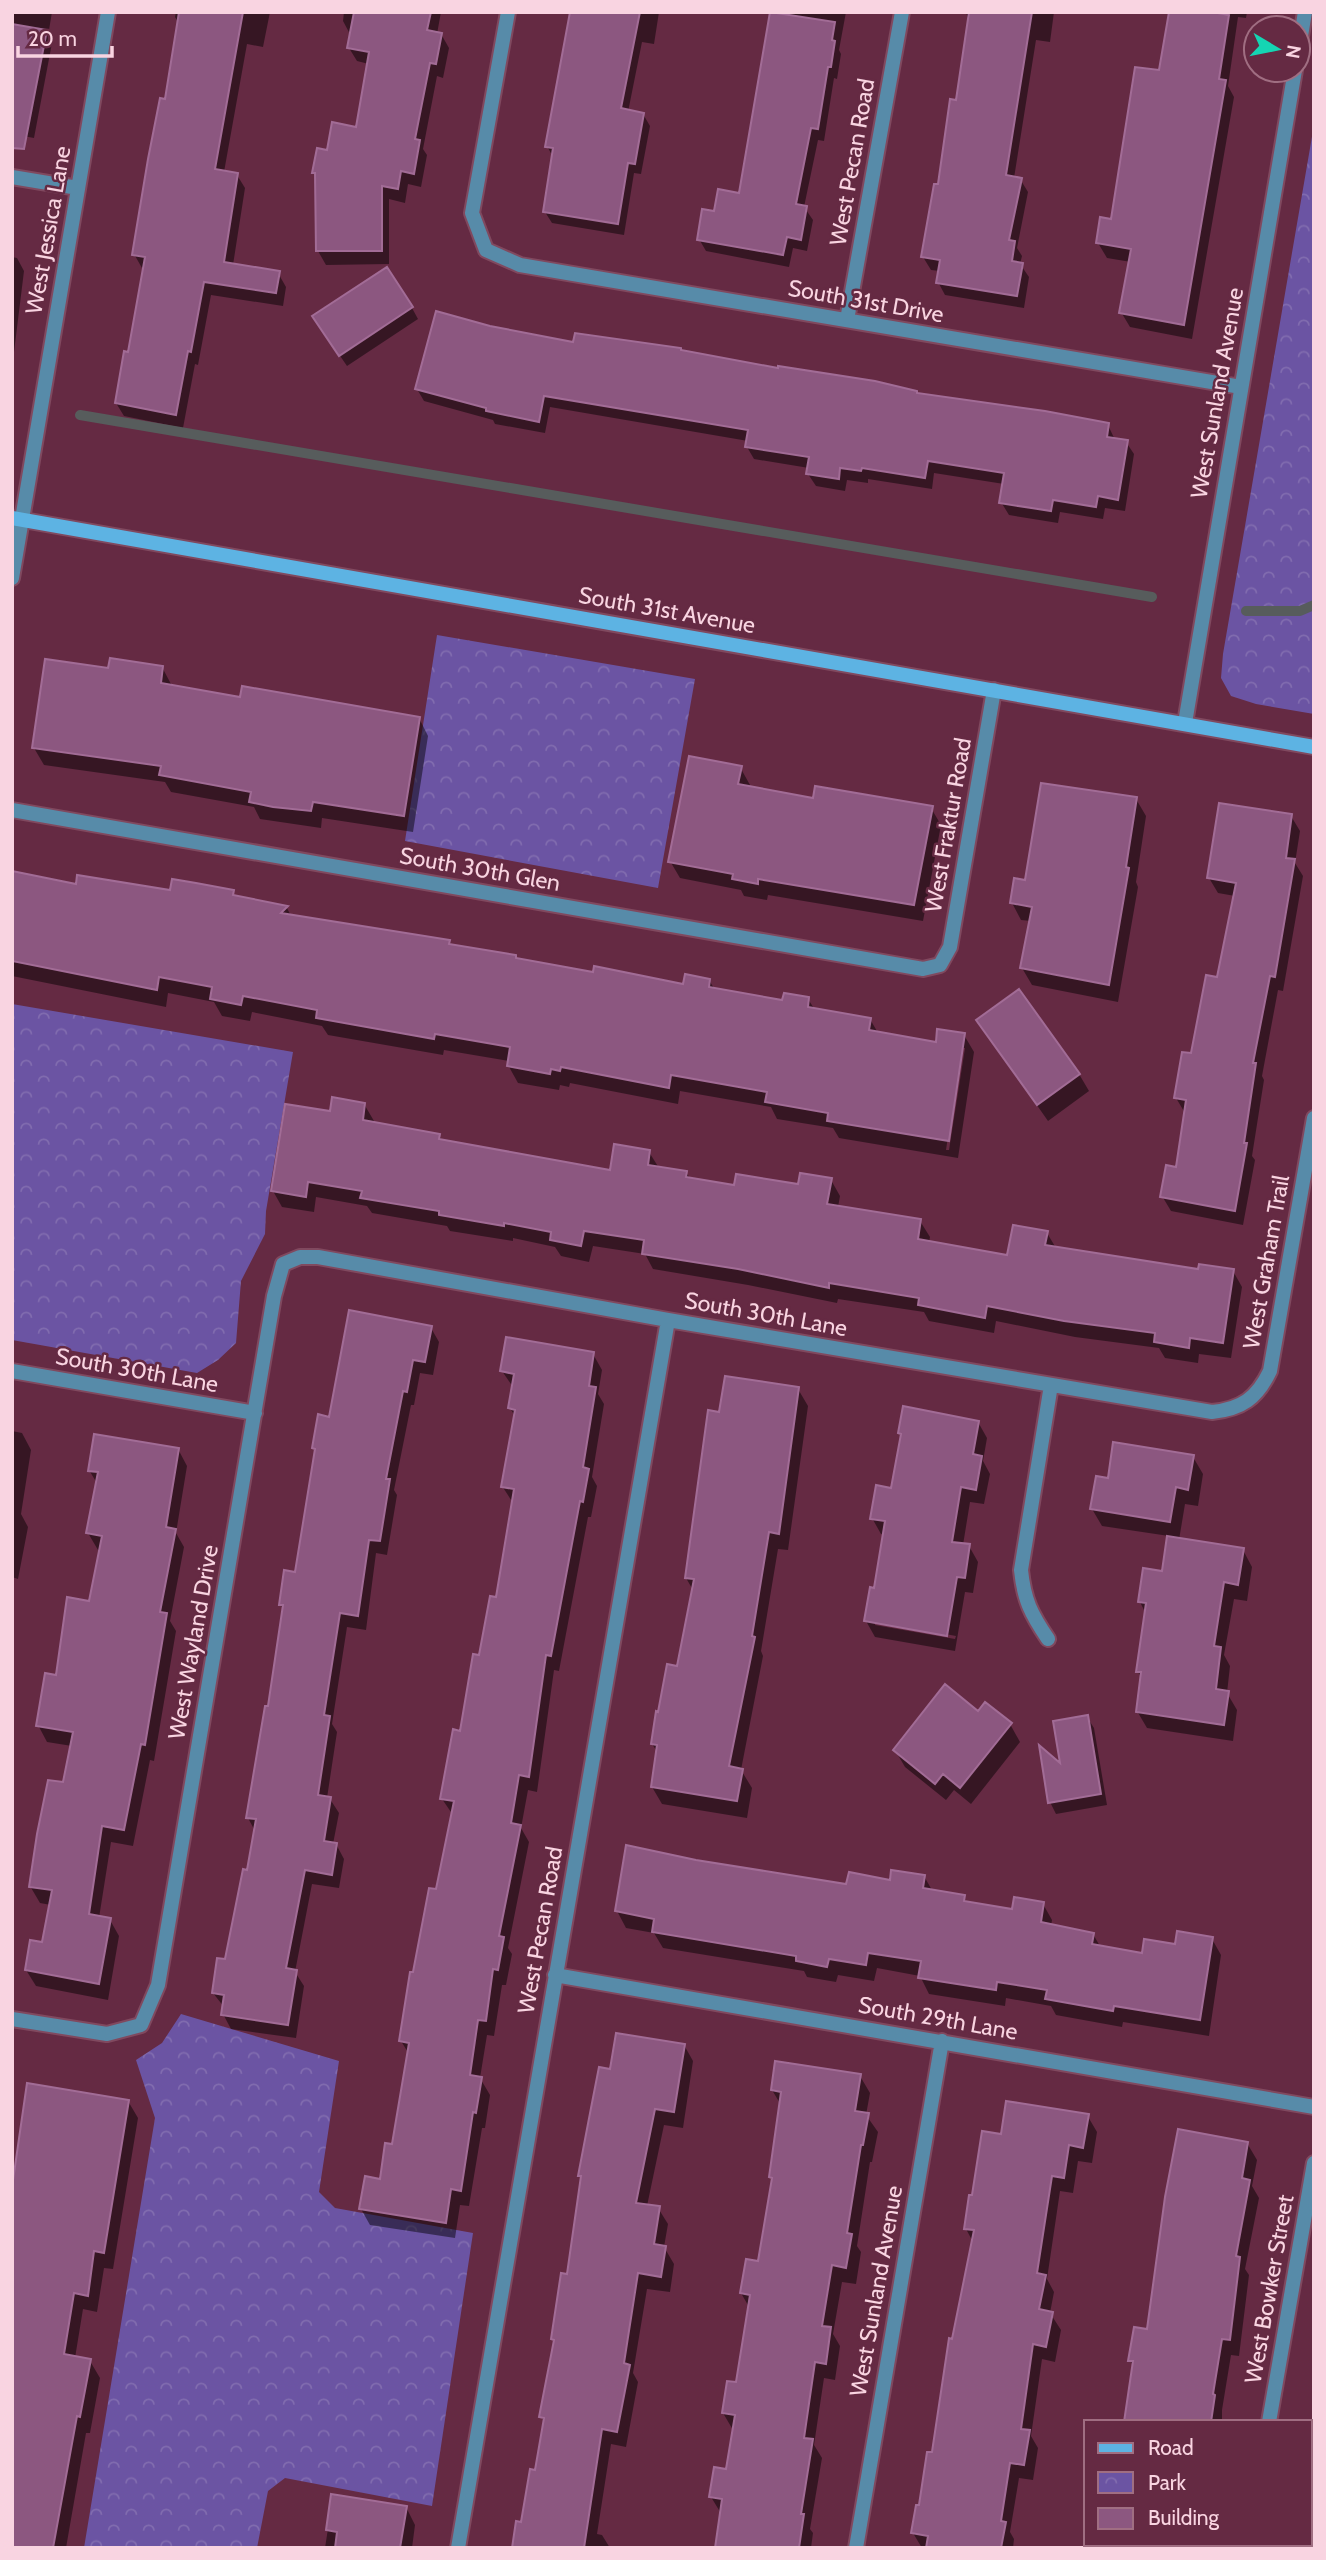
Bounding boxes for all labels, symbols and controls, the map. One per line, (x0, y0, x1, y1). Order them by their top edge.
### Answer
scale bar (18, 14, 112, 58)
north arrow (1242, 14, 1312, 84)
text: 20 m (28, 26, 77, 51)
text: N (1281, 43, 1306, 60)
street label: West Pecan Road (824, 76, 880, 248)
street label: West Jessica Lane (19, 144, 77, 316)
street label: South 31st Drive (786, 274, 946, 329)
street label: West Sunland Avenue (1185, 285, 1249, 501)
street label: South 31st Avenue (576, 581, 758, 639)
street label: West Fraktur Road (919, 736, 977, 914)
street label: South 30th Glen (397, 841, 563, 897)
street label: West Graham Trail (1237, 1172, 1295, 1351)
street label: South 30th Lane (683, 1286, 850, 1342)
street label: South 30th Lane (54, 1342, 221, 1398)
street label: West Wayland Drive (162, 1542, 224, 1741)
street label: West Pecan Road (512, 1844, 568, 2016)
street label: South 29th Lane (856, 1990, 1020, 2046)
street label: West Sunland Avenue (844, 2183, 908, 2399)
street label: West Bowker Street (1239, 2192, 1299, 2386)
legend (1084, 2420, 1312, 2546)
text: Road (1148, 2435, 1194, 2460)
text: Park (1148, 2470, 1186, 2495)
text: Building (1148, 2505, 1220, 2530)

